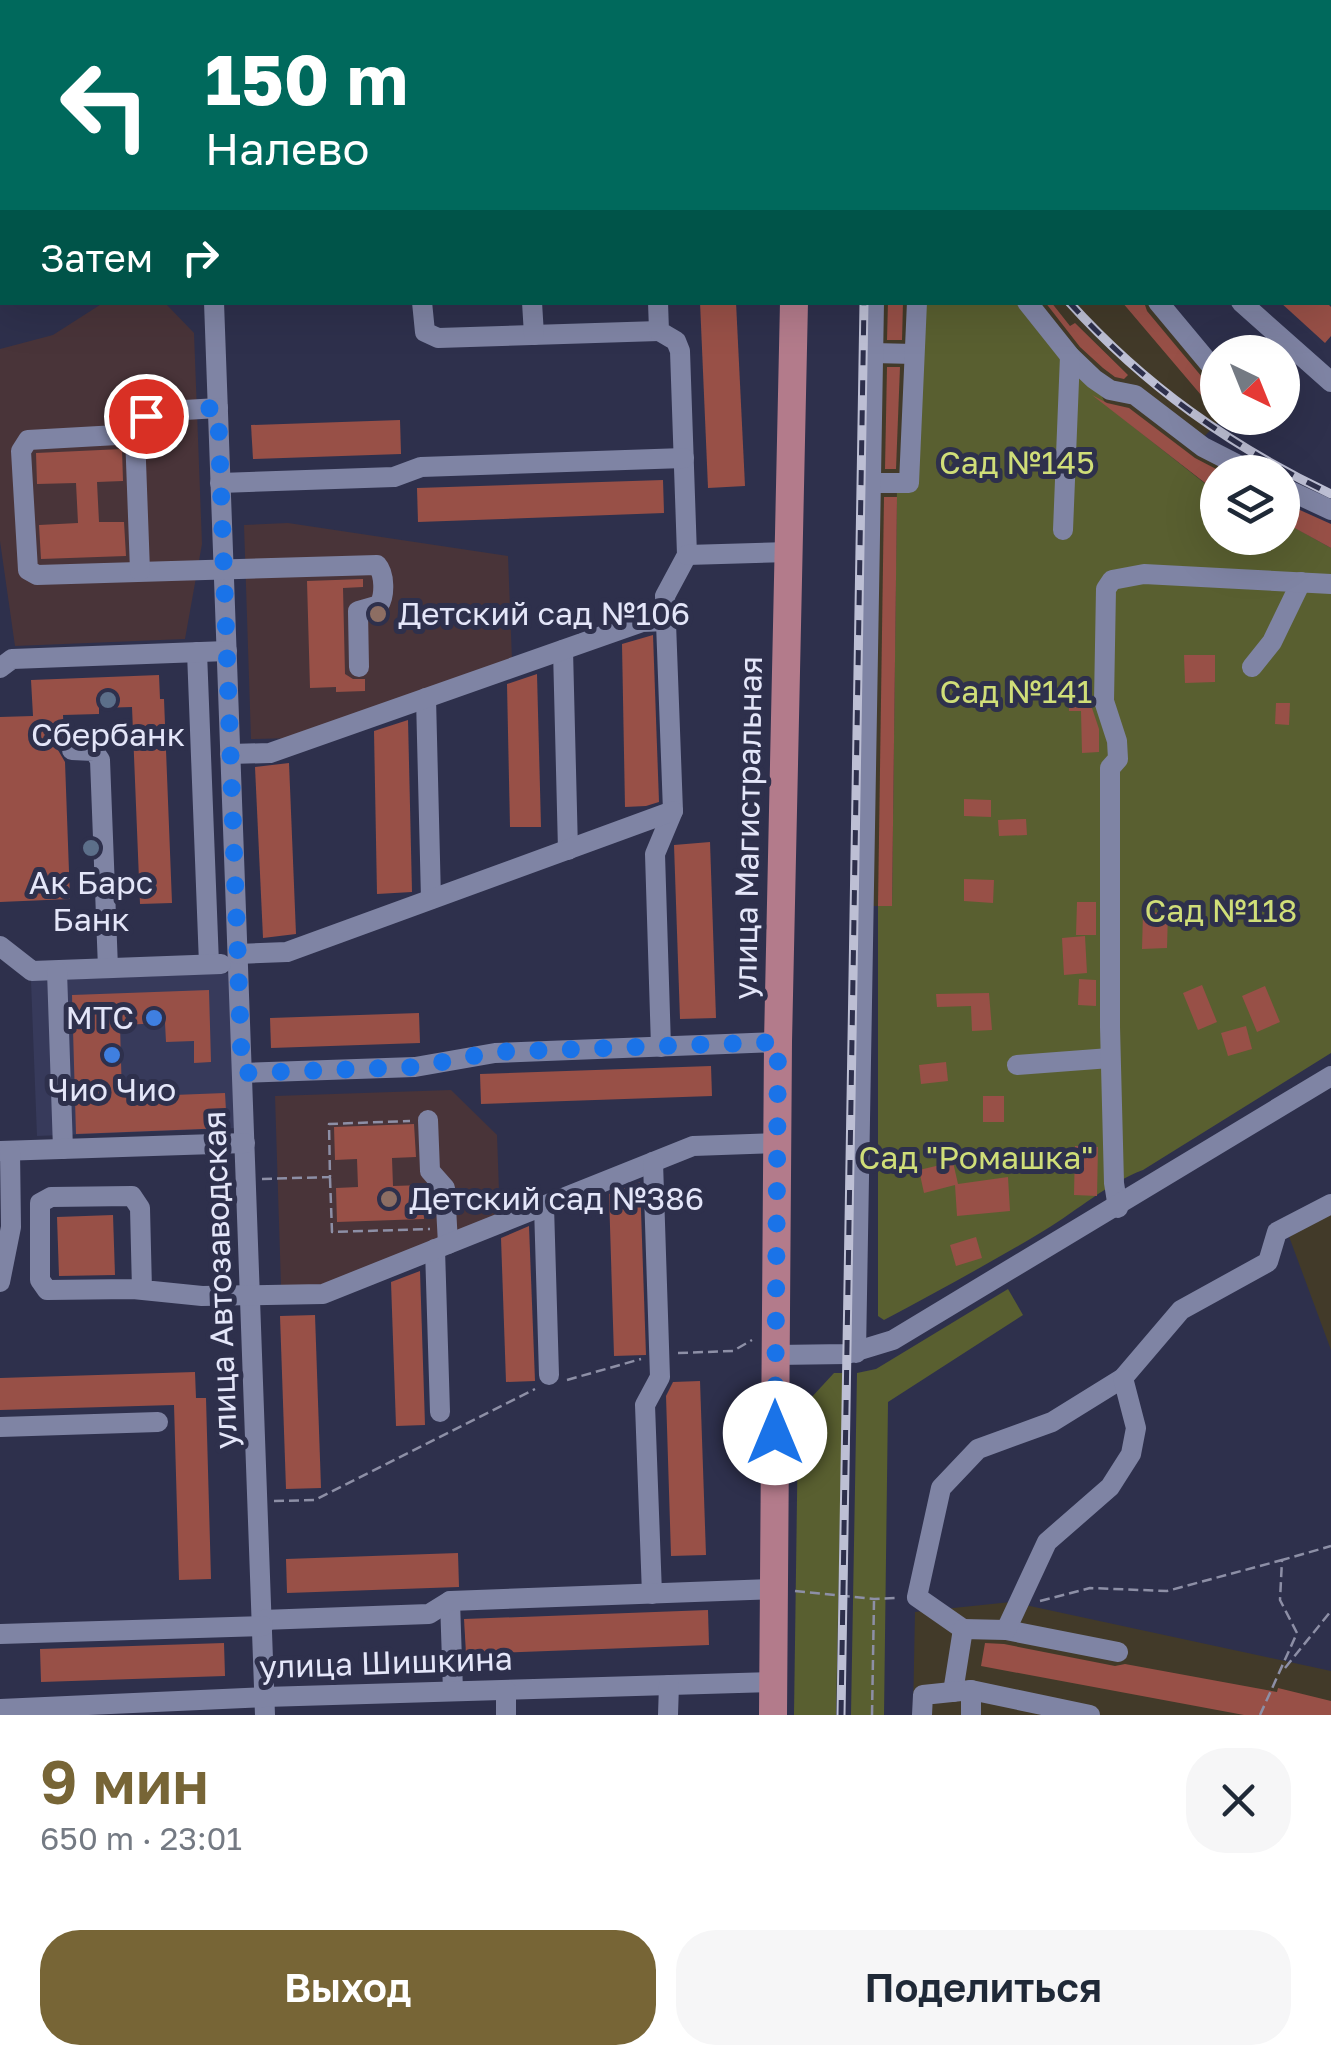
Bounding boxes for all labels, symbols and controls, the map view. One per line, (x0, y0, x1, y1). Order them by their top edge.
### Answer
text: 150 m (205, 36, 408, 120)
icon: left (40, 40, 170, 170)
text: Налево (205, 121, 369, 175)
icon: right (173, 230, 228, 285)
text: Затем (40, 235, 153, 280)
north arrow (1200, 335, 1300, 435)
map controls (1200, 335, 1300, 555)
pin (104, 374, 189, 459)
icon: arrive (119, 389, 174, 444)
park label: Сад №145 (939, 443, 1095, 481)
button: layers (1200, 455, 1300, 555)
place label: Детский сад №106 (398, 594, 690, 632)
marker: Детский сад №106 (367, 603, 389, 625)
street label: улица Магистральная (725, 656, 769, 1000)
park label: Сад №141 (940, 672, 1092, 710)
marker: Сбербанк (97, 689, 119, 711)
place label: Сбербанк (31, 715, 185, 753)
marker: Ак Барс Банк (80, 837, 102, 859)
place label: Ак Барс Банк (29, 863, 153, 938)
park label: Сад №118 (1145, 891, 1297, 929)
place label: МТС (66, 998, 134, 1036)
marker: МТС (143, 1007, 165, 1029)
marker: Чио Чио (101, 1044, 123, 1066)
place label: Чио Чио (48, 1070, 176, 1108)
street label: улица Автозаводская (194, 1110, 244, 1450)
park label: Сад "Ромашка" (859, 1138, 1093, 1176)
place label: Детский сад №386 (409, 1179, 704, 1217)
marker: Детский сад №386 (378, 1188, 400, 1210)
position arrow (723, 1381, 827, 1485)
street label: улица Шишкина (258, 1639, 513, 1685)
text: 9 мин (40, 1745, 209, 1817)
button: close (1186, 1748, 1291, 1853)
text: 650 m · 23:01 (40, 1819, 242, 1857)
button: Выход (40, 1930, 656, 2045)
button: Поделиться (676, 1930, 1291, 2045)

